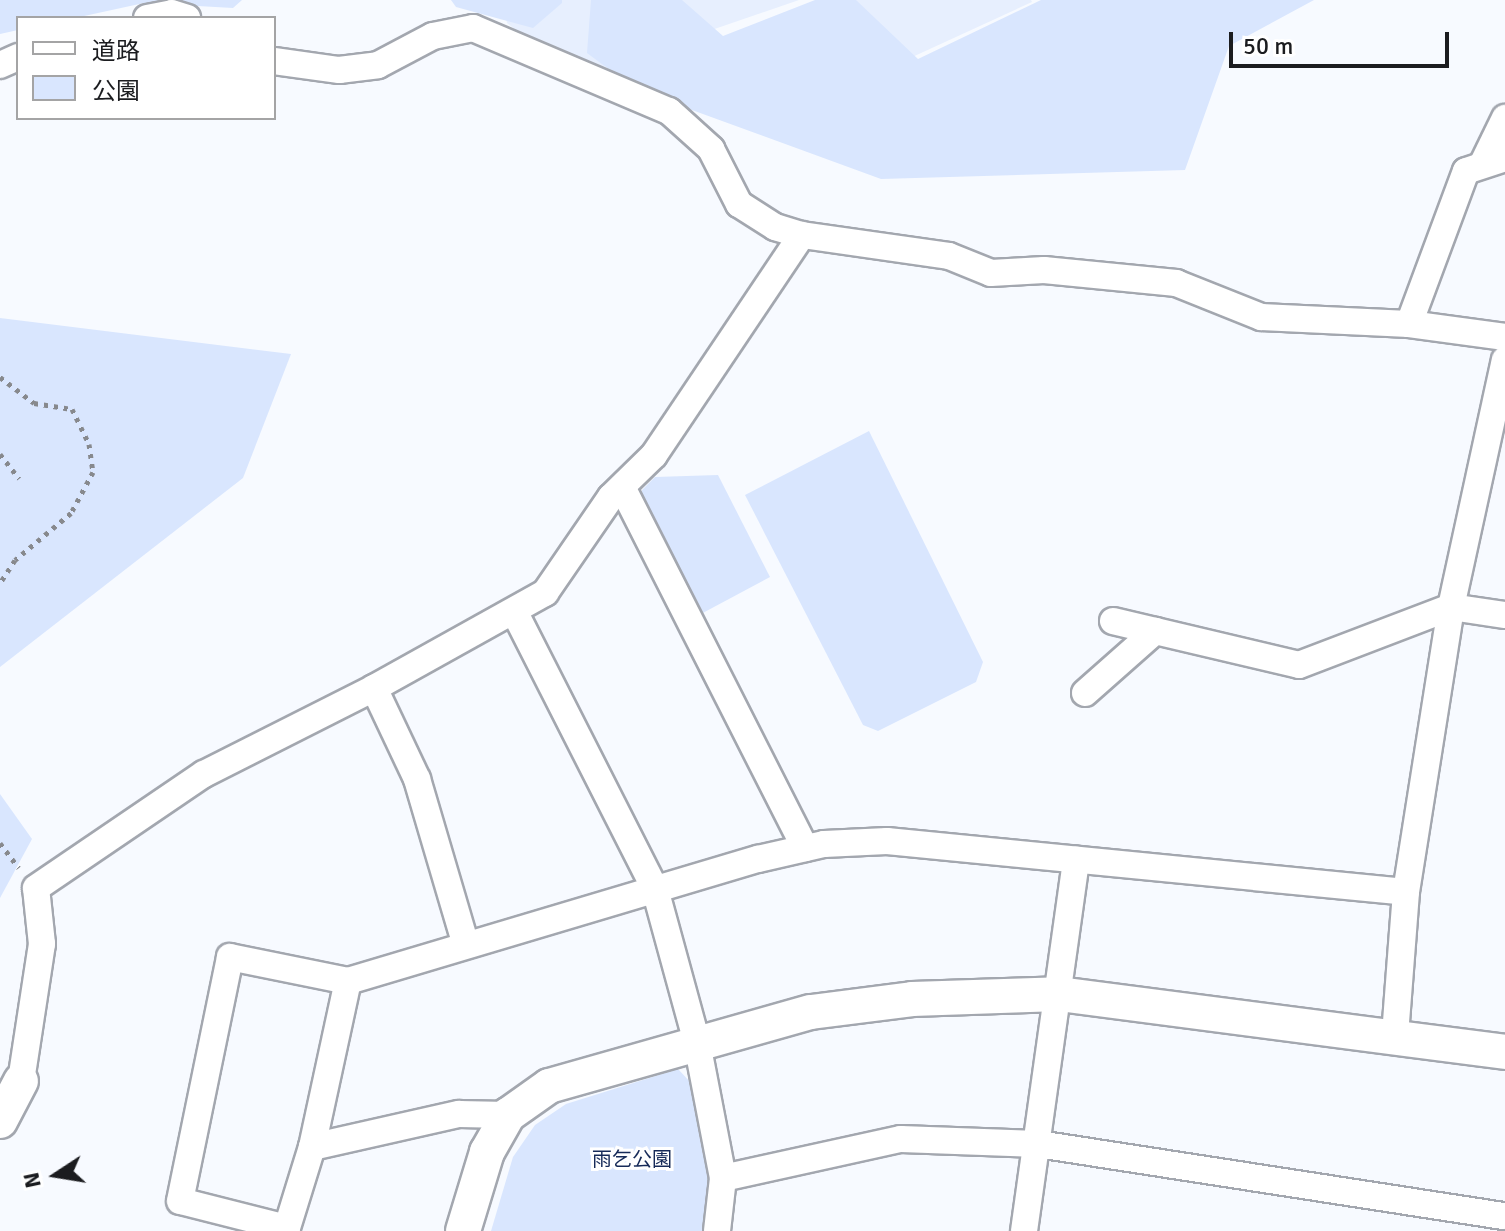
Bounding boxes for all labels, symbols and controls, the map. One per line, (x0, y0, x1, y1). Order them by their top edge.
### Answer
legend (16, 16, 276, 120)
scale bar (1233, 16, 1453, 66)
text: 50 m (1243, 31, 1293, 61)
text: 道路 (92, 36, 140, 66)
text: 公園 (92, 76, 140, 106)
north arrow (16, 1135, 96, 1215)
park label: 雨乞公園 (592, 1147, 672, 1171)
text: N (17, 1170, 47, 1190)

